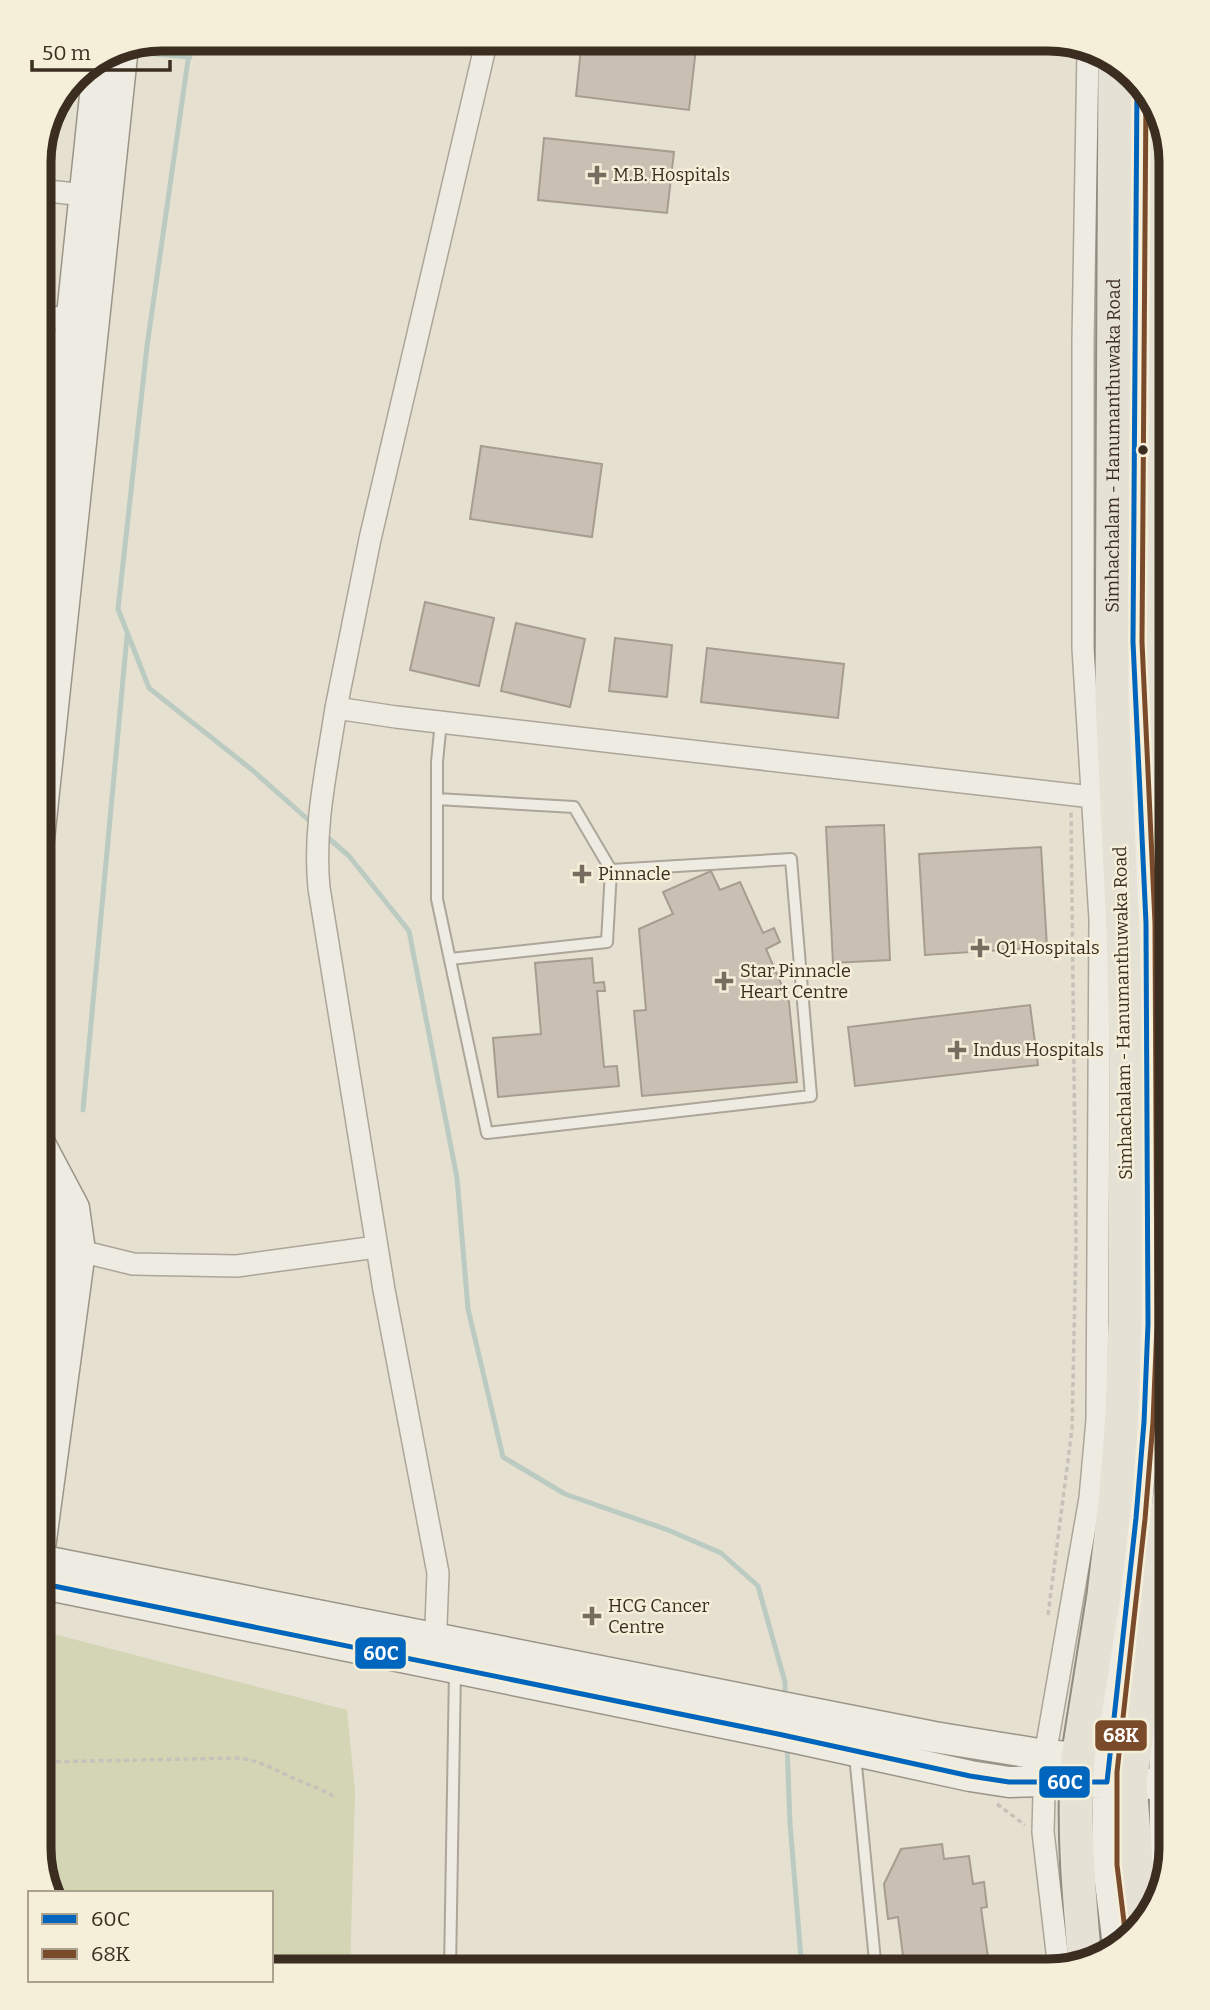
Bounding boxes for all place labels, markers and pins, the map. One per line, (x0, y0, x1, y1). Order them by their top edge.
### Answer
place label: M.B. Hospitals (613, 164, 730, 186)
marker: M.B. Hospitals (587, 165, 607, 185)
unlabelled marker (1136, 443, 1150, 457)
place label: Pinnacle (598, 863, 670, 885)
marker: Pinnacle (572, 864, 592, 884)
place label: Q1 Hospitals (996, 937, 1100, 959)
marker: Q1 Hospitals (970, 938, 990, 958)
place label: Star Pinnacle Heart Centre (740, 960, 851, 1003)
marker: Star Pinnacle Heart Centre (714, 971, 734, 991)
place label: Indus Hospitals (973, 1039, 1104, 1061)
marker: Indus Hospitals (947, 1040, 967, 1060)
place label: HCG Cancer Centre (608, 1595, 710, 1638)
marker: HCG Cancer Centre (582, 1606, 602, 1626)

